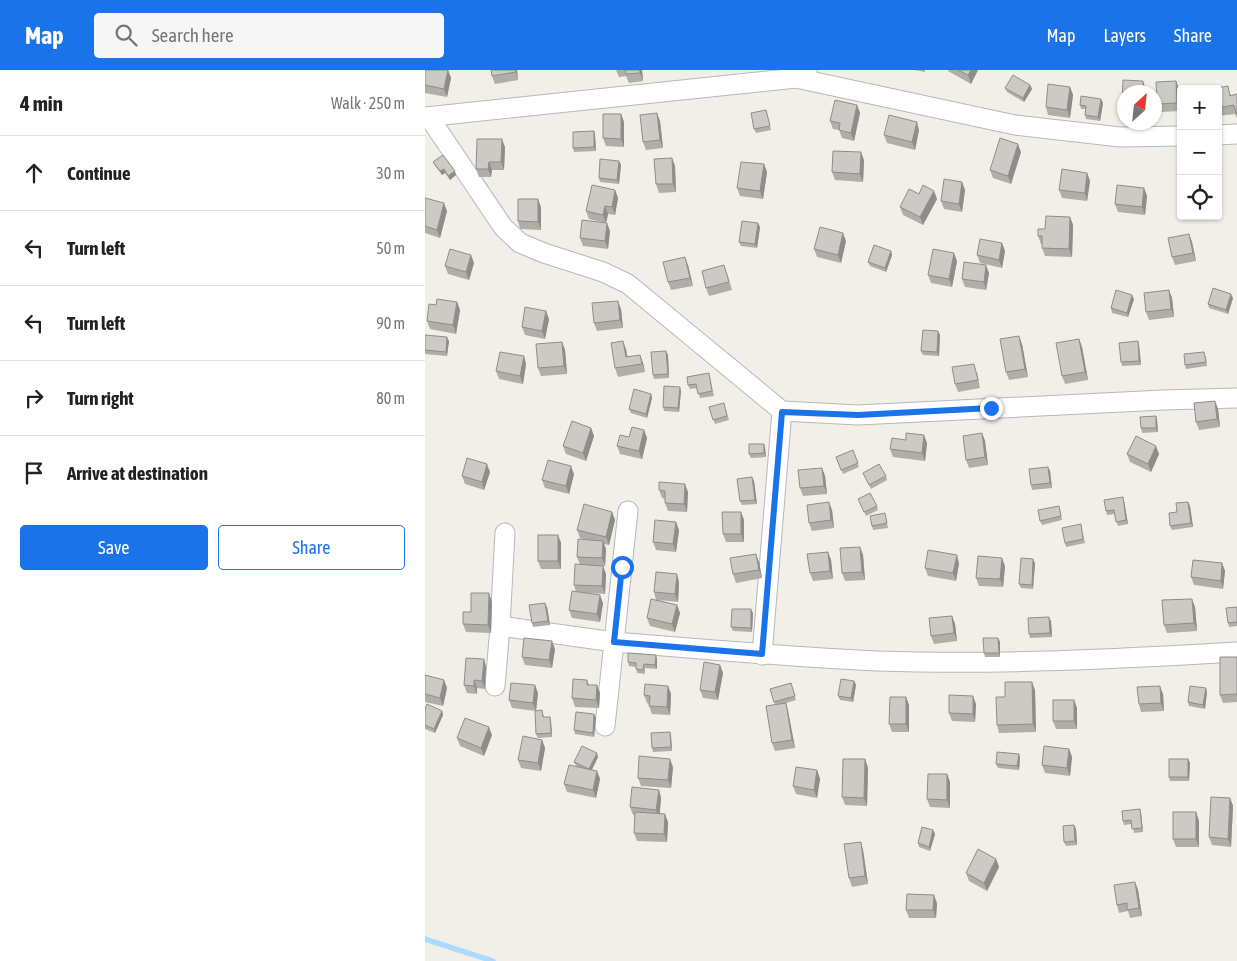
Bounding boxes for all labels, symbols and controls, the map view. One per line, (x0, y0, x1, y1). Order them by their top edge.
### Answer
search box (94, 13, 444, 58)
icon: search (112, 21, 140, 49)
text: Map (25, 22, 64, 49)
text: Search here (152, 24, 234, 46)
text: Map (1046, 25, 1075, 46)
text: Layers (1103, 25, 1146, 46)
text: Share (1174, 25, 1212, 46)
north arrow (1117, 85, 1162, 130)
map controls (1177, 85, 1222, 220)
button: + (1177, 85, 1222, 130)
text: 4 min (20, 91, 63, 115)
text: Walk · 250 m (331, 94, 405, 112)
button: − (1177, 130, 1222, 175)
icon: ahead (20, 159, 48, 187)
text: Continue (67, 162, 131, 184)
text: 30 m (376, 164, 405, 182)
button: locate (1177, 175, 1222, 220)
icon: left (20, 234, 48, 262)
text: Turn left (67, 237, 125, 259)
text: 50 m (376, 239, 405, 257)
icon: left (20, 309, 48, 337)
text: Turn left (67, 312, 125, 334)
text: 90 m (376, 314, 405, 332)
icon: right (20, 384, 48, 412)
text: Turn right (67, 387, 134, 409)
text: 80 m (376, 389, 405, 407)
route end (980, 397, 1003, 420)
icon: arrive (20, 459, 48, 487)
text: Arrive at destination (67, 462, 208, 484)
button: Save (20, 525, 208, 570)
button: Share (218, 525, 405, 570)
route start (611, 556, 634, 579)

